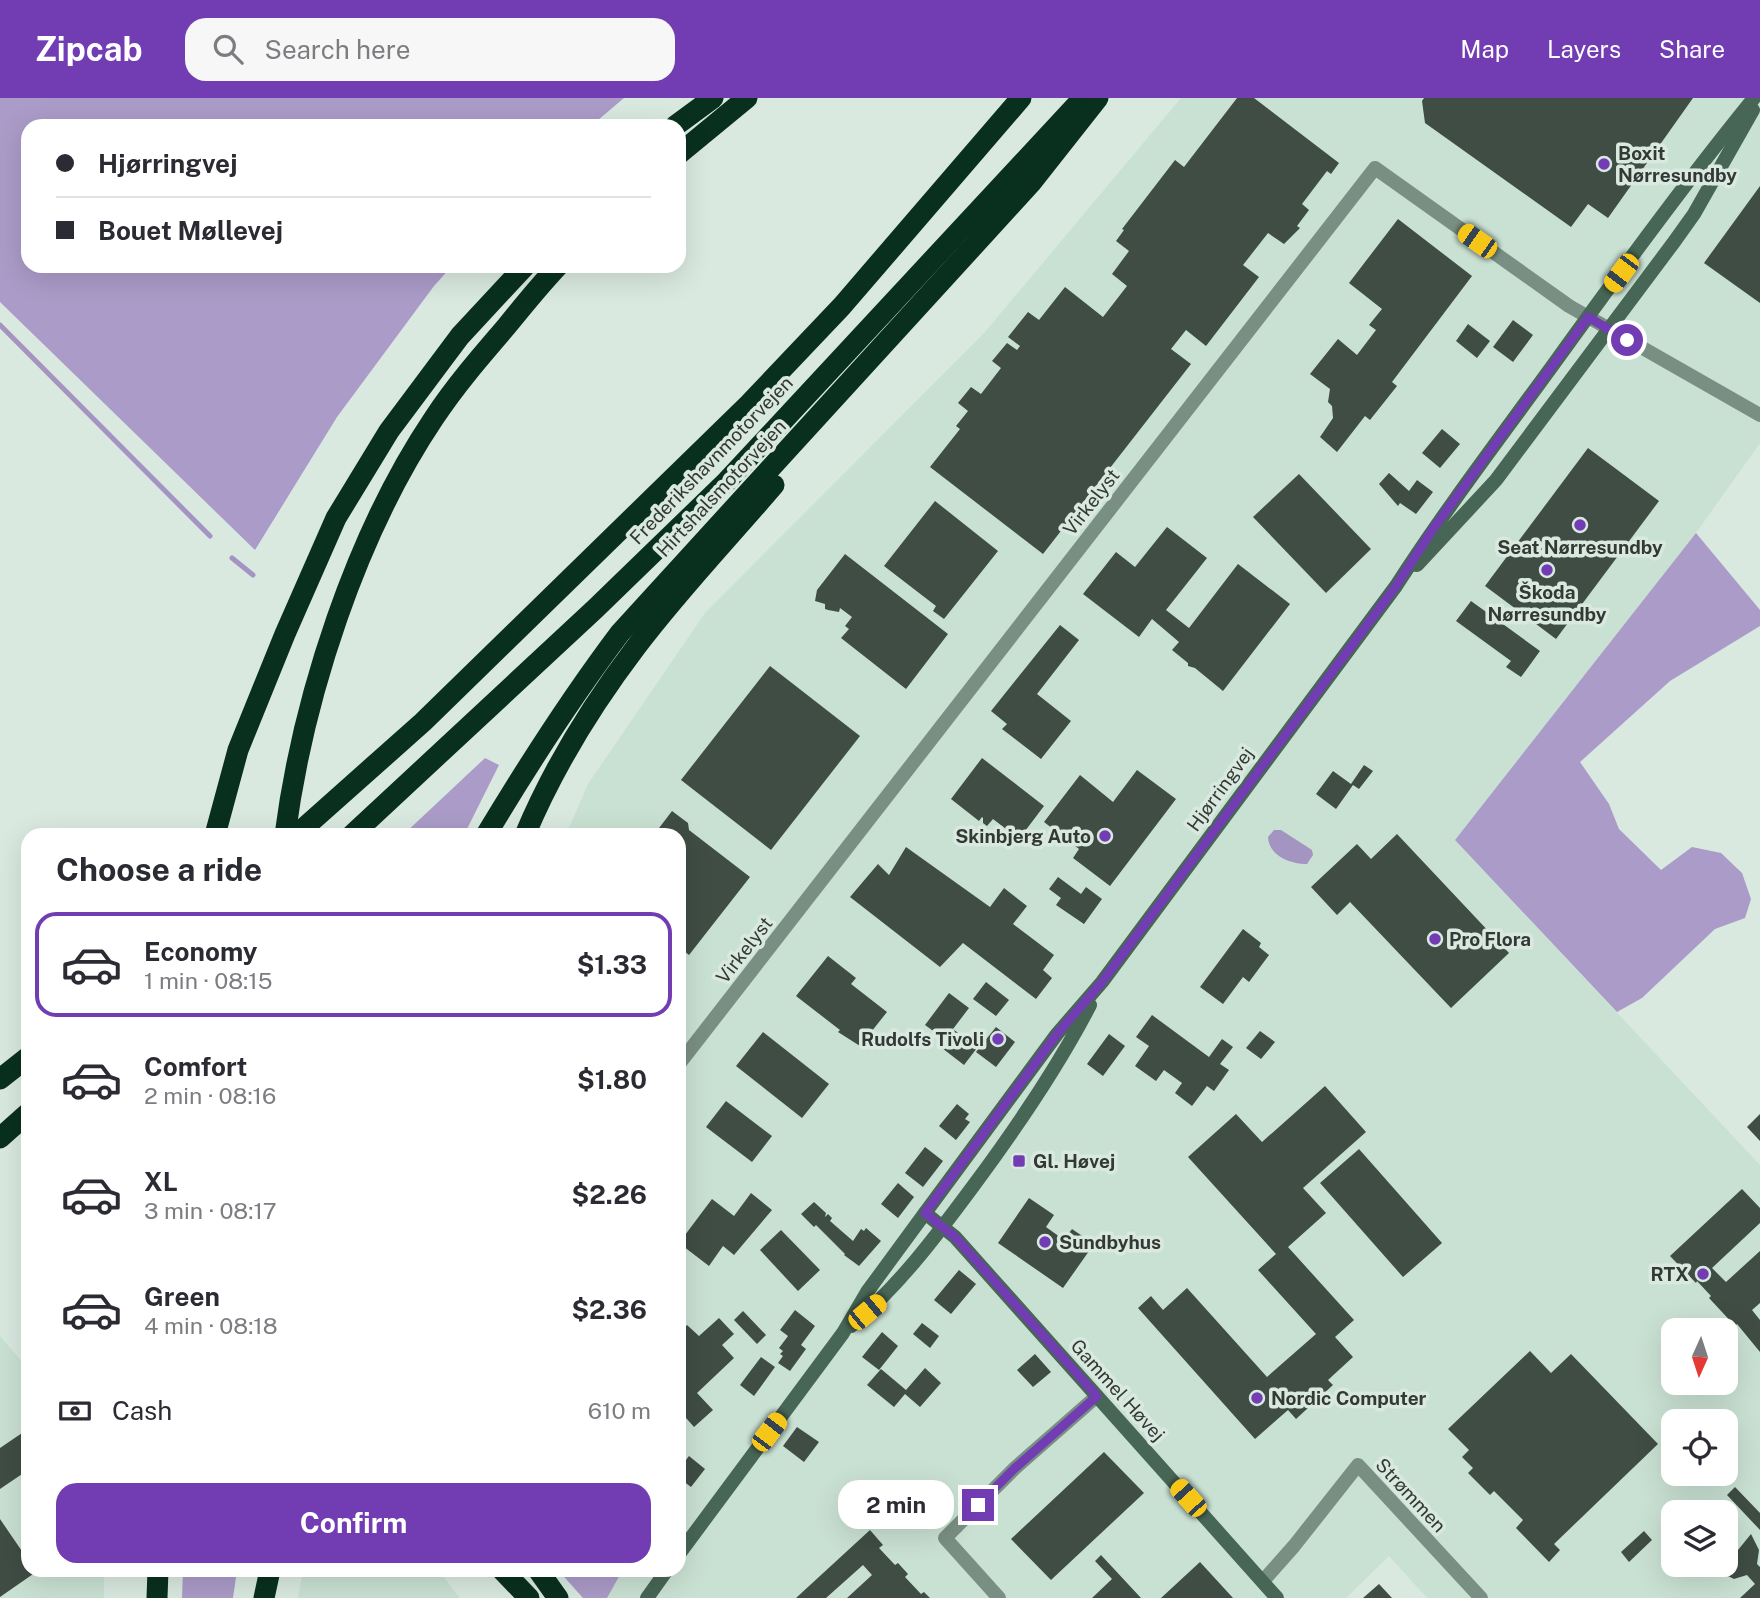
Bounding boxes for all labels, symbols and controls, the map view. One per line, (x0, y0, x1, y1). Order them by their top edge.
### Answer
search box (185, 18, 675, 81)
text: Zipcab (35, 30, 143, 68)
icon: search (209, 30, 247, 68)
text: Search here (265, 34, 411, 65)
text: Map (1460, 35, 1509, 63)
text: Layers (1547, 35, 1621, 63)
text: Share (1659, 35, 1725, 63)
place label: Boxit Nørresundby (1618, 142, 1737, 186)
text: Hjørringvej (98, 148, 238, 179)
marker: Boxit Nørresundby (1596, 156, 1612, 172)
text: Bouet Møllevej (98, 215, 283, 246)
car (1454, 220, 1501, 262)
car (1600, 250, 1643, 296)
route start (1611, 324, 1643, 356)
street label: Frederikshavnmotorvejen (625, 372, 797, 548)
street label: Hirtshalsmotorvejen (652, 415, 790, 561)
street label: Virkelyst (1058, 464, 1124, 540)
marker: Seat Nørresundby (1572, 517, 1588, 533)
place label: Seat Nørresundby (1497, 536, 1663, 558)
marker: Škoda Nørresundby (1539, 562, 1555, 578)
place label: Škoda Nørresundby (1487, 581, 1607, 625)
street label: Hjørringvej (1182, 743, 1258, 835)
place label: Skinbjerg Auto (955, 825, 1091, 847)
marker: Skinbjerg Auto (1097, 828, 1113, 844)
text: Choose a ride (56, 851, 262, 888)
street label: Virkelyst (711, 912, 777, 988)
place label: Pro Flora (1449, 928, 1531, 950)
marker: Pro Flora (1427, 931, 1443, 947)
icon: car (60, 933, 123, 996)
text: Economy (144, 936, 257, 967)
text: $1.33 (577, 949, 647, 980)
text: 1 min · 08:15 (144, 967, 272, 994)
place label: Rudolfs Tivoli (861, 1028, 984, 1050)
marker: Rudolfs Tivoli (990, 1031, 1006, 1047)
icon: car (60, 1048, 123, 1111)
text: Comfort (144, 1051, 247, 1082)
text: $1.80 (577, 1064, 647, 1095)
text: 2 min · 08:16 (144, 1082, 276, 1109)
place label: Gl. Høvej (1033, 1150, 1115, 1172)
marker: Gl. Høvej (1011, 1153, 1027, 1169)
icon: car (60, 1163, 123, 1226)
text: XL (144, 1166, 178, 1197)
text: $2.26 (572, 1179, 647, 1210)
text: 3 min · 08:17 (144, 1197, 277, 1224)
place label: Sundbyhus (1059, 1231, 1161, 1253)
marker: Sundbyhus (1037, 1234, 1053, 1250)
place label: RTX (1650, 1263, 1689, 1285)
marker: RTX (1695, 1266, 1711, 1282)
icon: car (60, 1278, 123, 1341)
text: Green (144, 1281, 220, 1312)
car (845, 1290, 890, 1334)
text: $2.36 (571, 1294, 647, 1325)
text: 4 min · 08:18 (144, 1312, 278, 1339)
north arrow (1661, 1318, 1738, 1395)
map controls (1661, 1318, 1738, 1577)
street label: Gammel Høvej (1067, 1335, 1169, 1445)
place label: Nordic Computer (1271, 1387, 1427, 1409)
marker: Nordic Computer (1249, 1390, 1265, 1406)
icon: cash (56, 1392, 94, 1430)
text: Cash (112, 1395, 172, 1426)
text: 610 m (588, 1397, 651, 1424)
car (748, 1409, 791, 1455)
button: locate (1661, 1409, 1738, 1486)
street label: Strømmen (1371, 1454, 1451, 1536)
car (1167, 1475, 1210, 1521)
callout: 2 min (838, 1480, 954, 1530)
button: Confirm (56, 1483, 651, 1563)
route end (962, 1489, 994, 1521)
text: 2 min (866, 1491, 926, 1518)
button: layers (1661, 1500, 1738, 1577)

